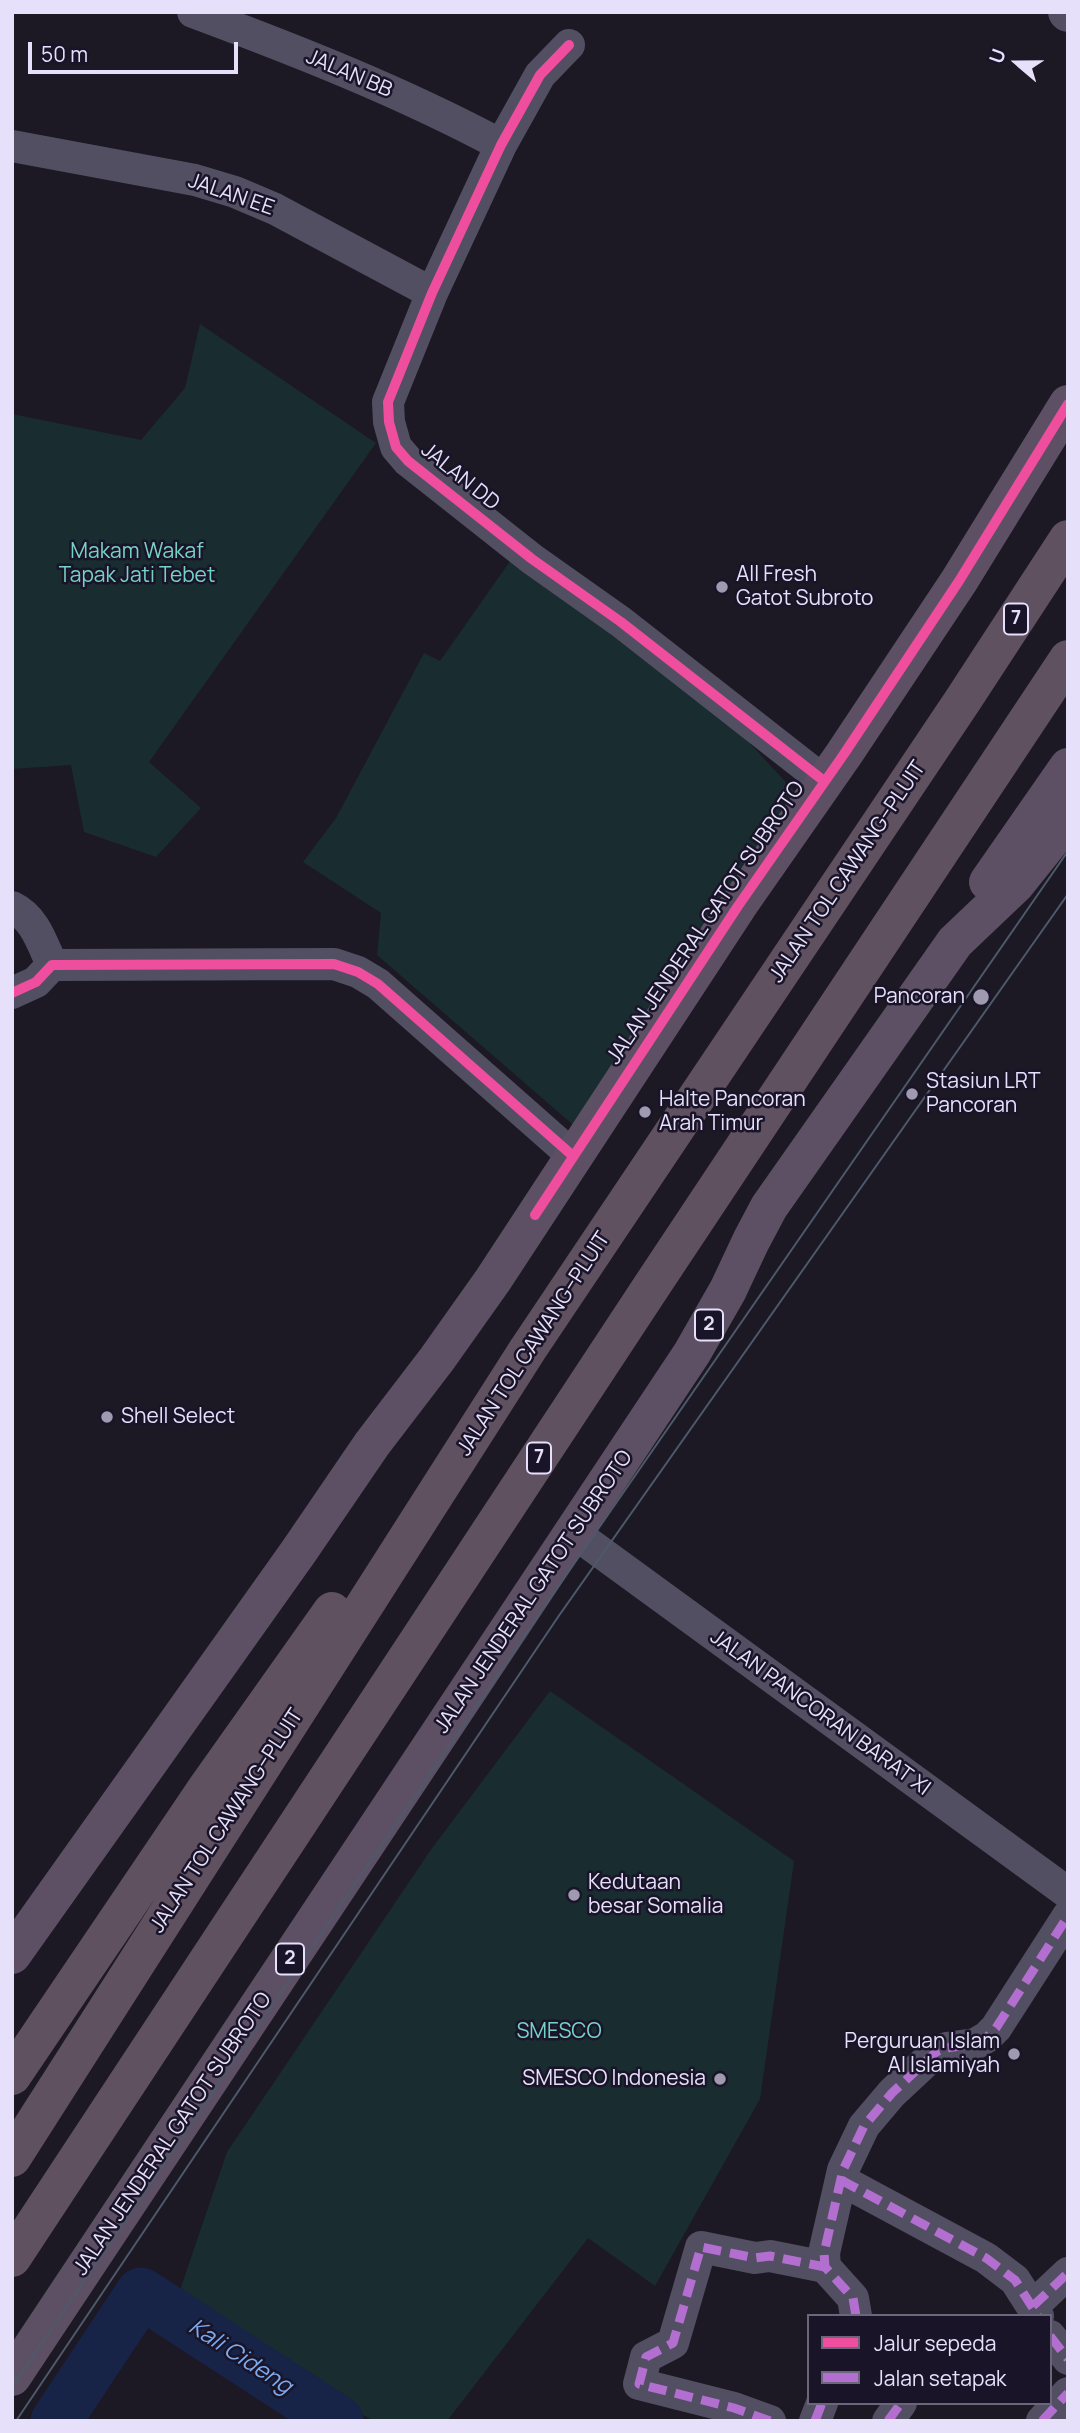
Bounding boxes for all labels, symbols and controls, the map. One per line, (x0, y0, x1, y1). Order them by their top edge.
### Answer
scale bar (32, 28, 242, 72)
north arrow (982, 28, 1052, 98)
text: 50 m (41, 40, 88, 68)
street label: JALAN BB (302, 45, 396, 103)
text: U (983, 45, 1012, 67)
street label: JALAN EE (185, 169, 277, 221)
street label: JALAN DD (416, 438, 504, 516)
park label: Makam Wakaf Tapak Jati Tebet (59, 539, 215, 589)
place label: All Fresh Gatot Subroto (736, 562, 874, 612)
marker: All Fresh Gatot Subroto (714, 579, 730, 595)
road number: 7 (1004, 604, 1028, 634)
street label: JALAN TOL CAWANG–PLUIT (764, 756, 932, 988)
street label: JALAN JENDERAL GATOT SUBROTO (602, 777, 810, 1069)
place label: Pancoran (874, 984, 965, 1010)
marker: Pancoran (971, 987, 991, 1007)
place label: Stasiun LRT Pancoran (926, 1069, 1041, 1119)
marker: Stasiun LRT Pancoran (904, 1086, 920, 1102)
place label: Halte Pancoran Arah Timur (659, 1087, 806, 1137)
marker: Halte Pancoran Arah Timur (637, 1104, 653, 1120)
street label: JALAN TOL CAWANG–PLUIT (452, 1227, 616, 1461)
road number: 2 (695, 1310, 723, 1340)
place label: Shell Select (121, 1404, 235, 1430)
marker: Shell Select (99, 1409, 115, 1425)
road number: 7 (527, 1442, 551, 1474)
street label: JALAN JENDERAL GATOT SUBROTO (430, 1446, 638, 1738)
street label: JALAN PANCORAN BARAT XI (705, 1625, 935, 1801)
street label: JALAN TOL CAWANG–PLUIT (145, 1704, 309, 1938)
place label: Kedutaan besar Somalia (588, 1870, 723, 1920)
marker: Kedutaan besar Somalia (566, 1887, 582, 1903)
road number: 2 (276, 1943, 304, 1974)
street label: JALAN JENDERAL GATOT SUBROTO (69, 1988, 277, 2280)
park label: SMESCO (516, 2019, 602, 2045)
place label: Perguruan Islam Al Islamiyah (844, 2029, 1000, 2079)
marker: Perguruan Islam Al Islamiyah (1006, 2046, 1022, 2062)
place label: SMESCO Indonesia (522, 2066, 706, 2092)
marker: SMESCO Indonesia (712, 2071, 728, 2087)
water label: Kali Cideng (183, 2313, 297, 2401)
legend (807, 2314, 1052, 2405)
text: Jalur sepeda (874, 2329, 996, 2357)
text: Jalan setapak (874, 2364, 1007, 2392)

